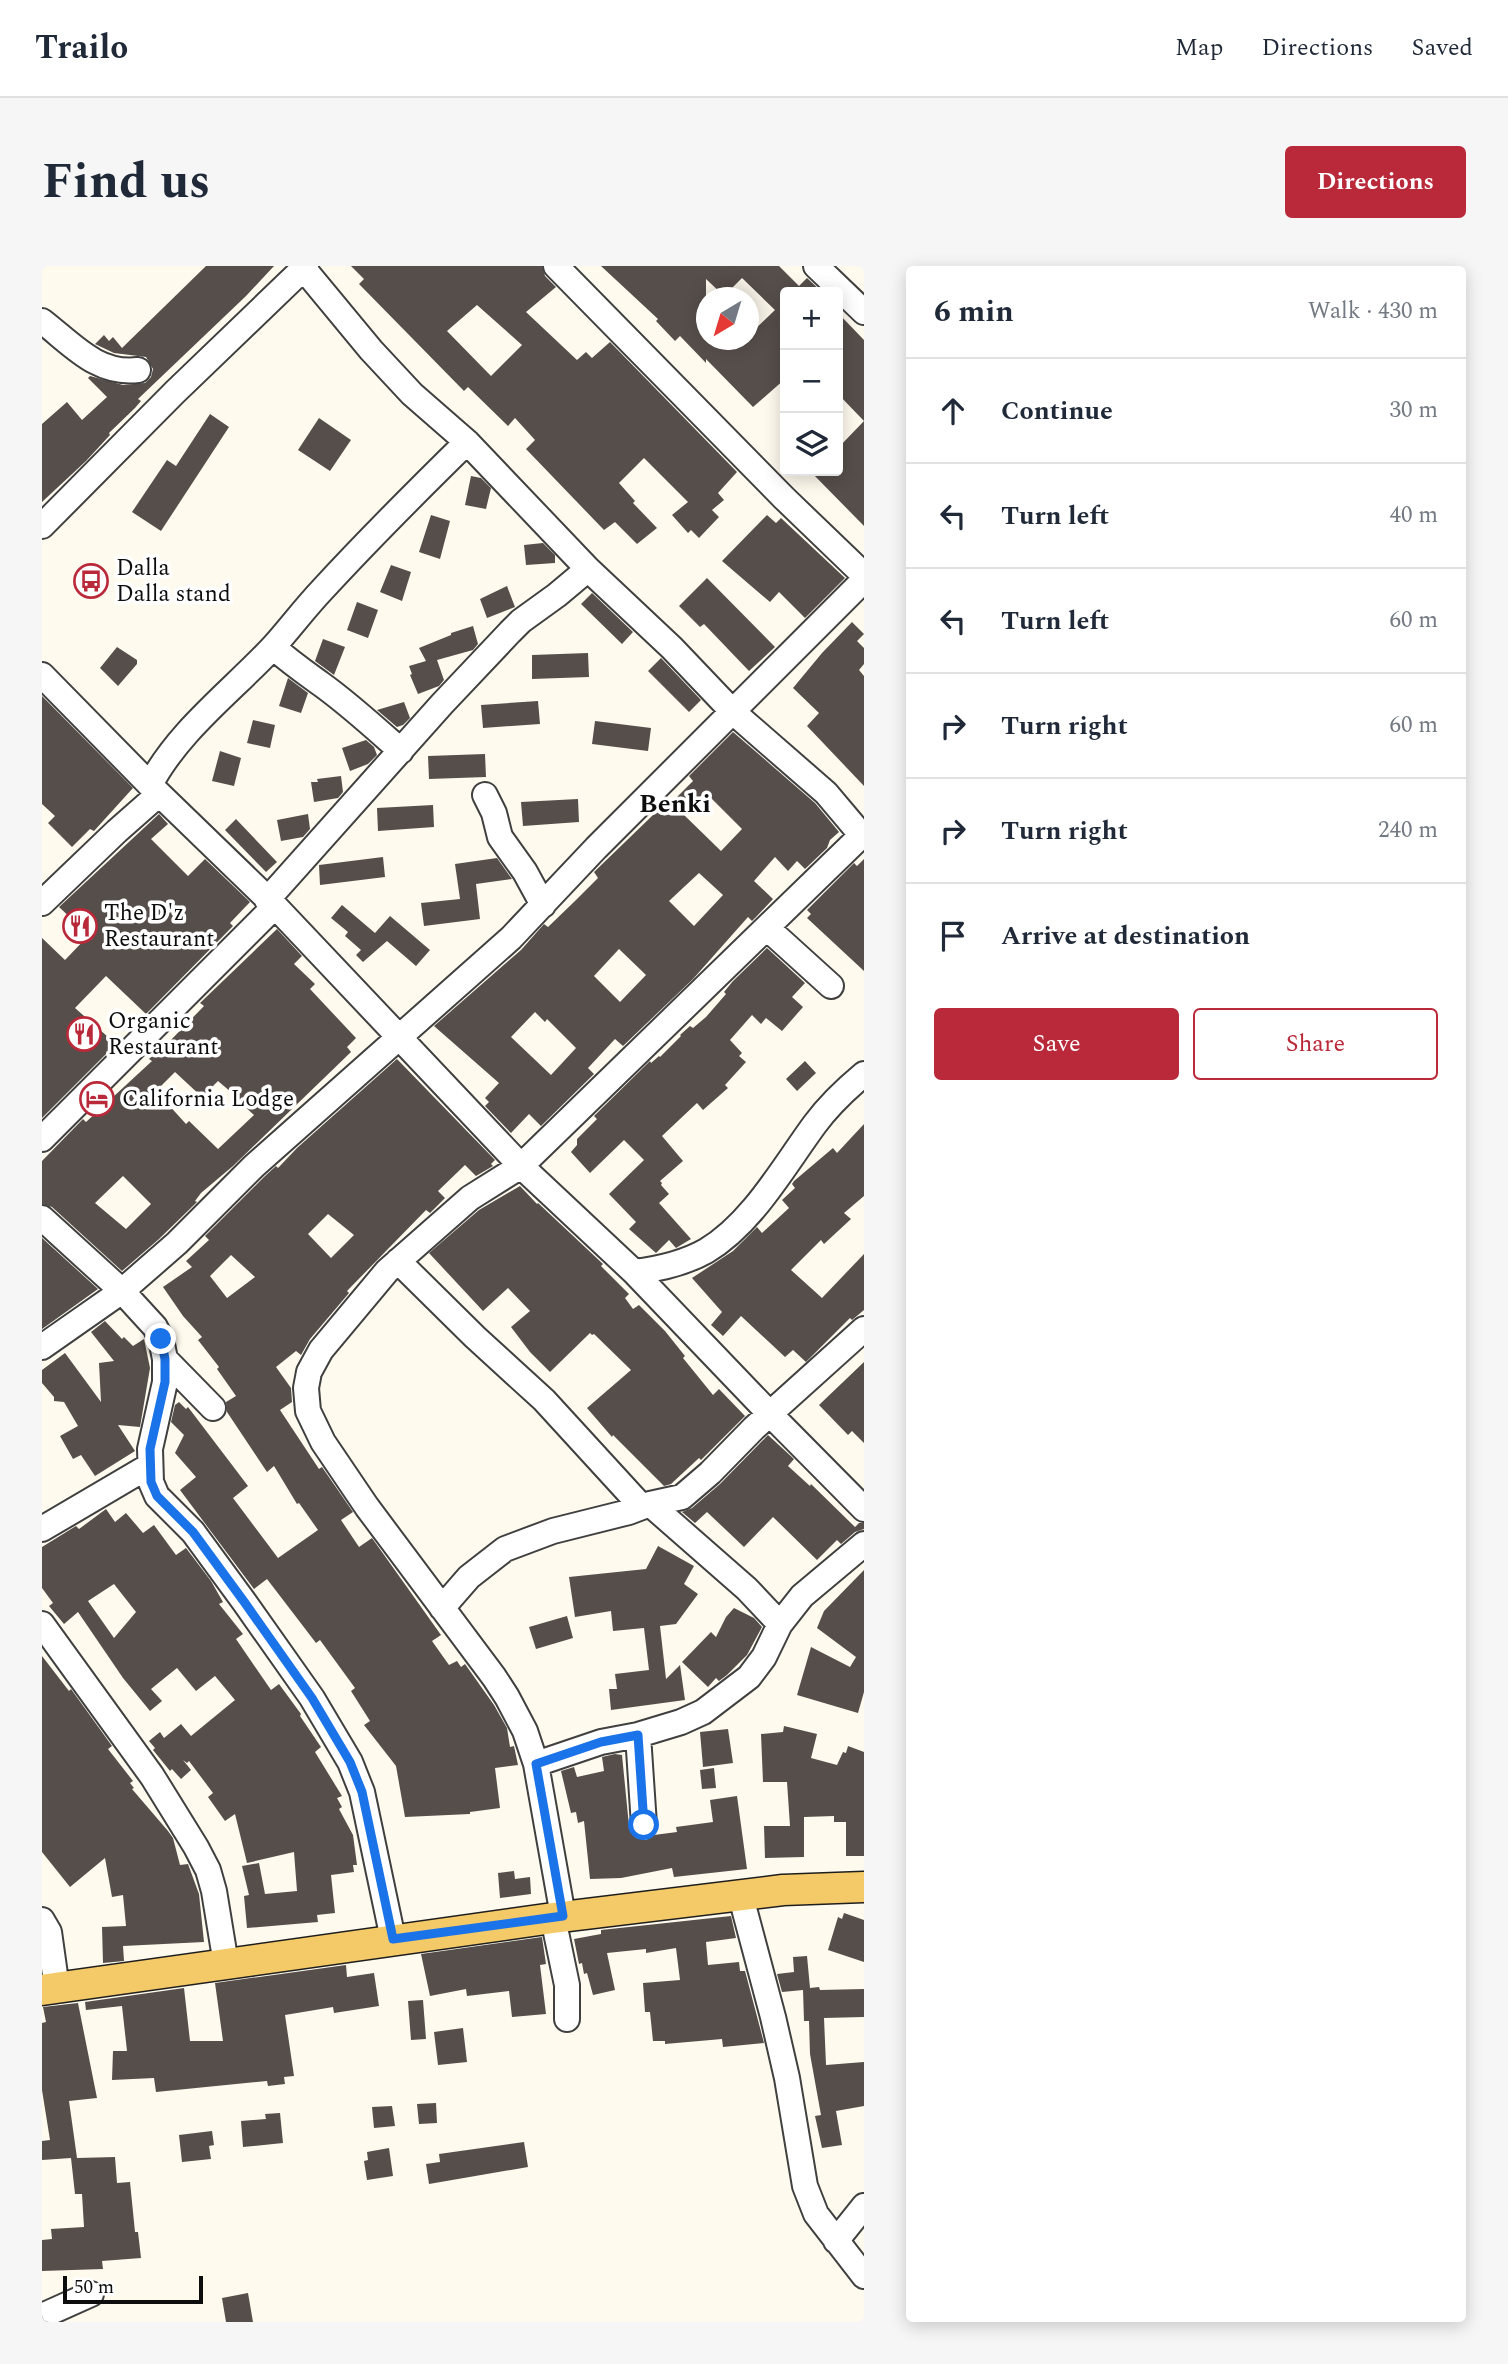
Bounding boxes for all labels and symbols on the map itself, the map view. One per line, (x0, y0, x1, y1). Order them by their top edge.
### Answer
north arrow (696, 287, 759, 350)
place label: Dalla Dalla stand (116, 551, 231, 612)
bus stop icon: Dalla Dalla stand (72, 562, 110, 600)
district label: Benki (639, 784, 711, 824)
place label: The D'z Restaurant (104, 896, 214, 957)
restaurant icon: The D'z Restaurant (61, 907, 99, 945)
place label: Organic Restaurant (108, 1004, 218, 1065)
restaurant icon: Organic Restaurant (65, 1015, 103, 1053)
hotel icon: California Lodge (78, 1080, 116, 1118)
place label: California Lodge (122, 1082, 294, 1117)
route end (145, 1323, 176, 1354)
route start (628, 1809, 659, 1840)
scale bar (63, 2273, 203, 2305)

